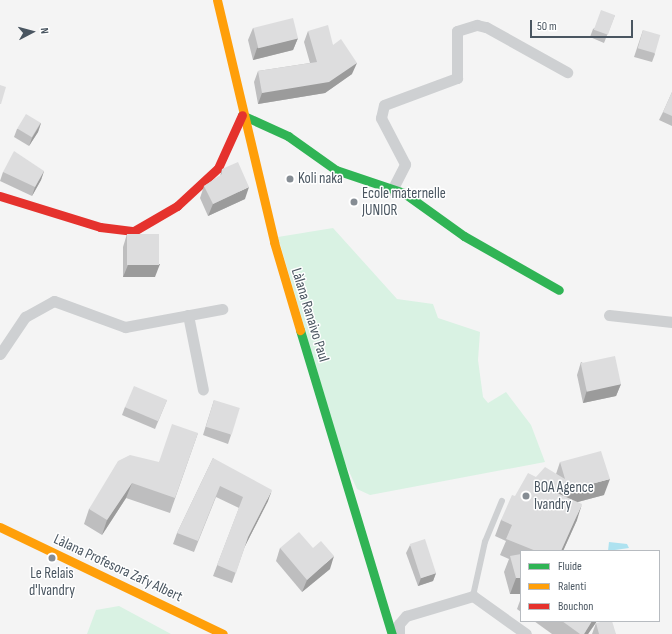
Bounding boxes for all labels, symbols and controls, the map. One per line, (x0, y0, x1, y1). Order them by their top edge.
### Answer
north arrow (12, 12, 52, 52)
scale bar (532, 12, 635, 38)
text: 50 m (537, 19, 557, 34)
text: N (38, 27, 51, 34)
place label: Koli naka (298, 170, 343, 188)
marker: Koli naka (285, 174, 295, 184)
place label: Ecole maternelle JUNIOR (362, 184, 446, 219)
marker: Ecole maternelle JUNIOR (349, 197, 359, 207)
street label: Làlana Ranaivo Paul (287, 266, 333, 364)
place label: BOA Agence Ivandry (534, 478, 594, 513)
marker: BOA Agence Ivandry (521, 491, 531, 501)
street label: Làlana Profesora Zafy Albert (51, 530, 185, 606)
legend (520, 550, 660, 622)
marker: Le Relais d'Ivandry (47, 553, 57, 563)
text: Fluide (558, 559, 582, 574)
place label: Le Relais d'Ivandry (29, 564, 75, 599)
text: Ralenti (558, 579, 586, 594)
text: Bouchon (558, 599, 593, 614)

